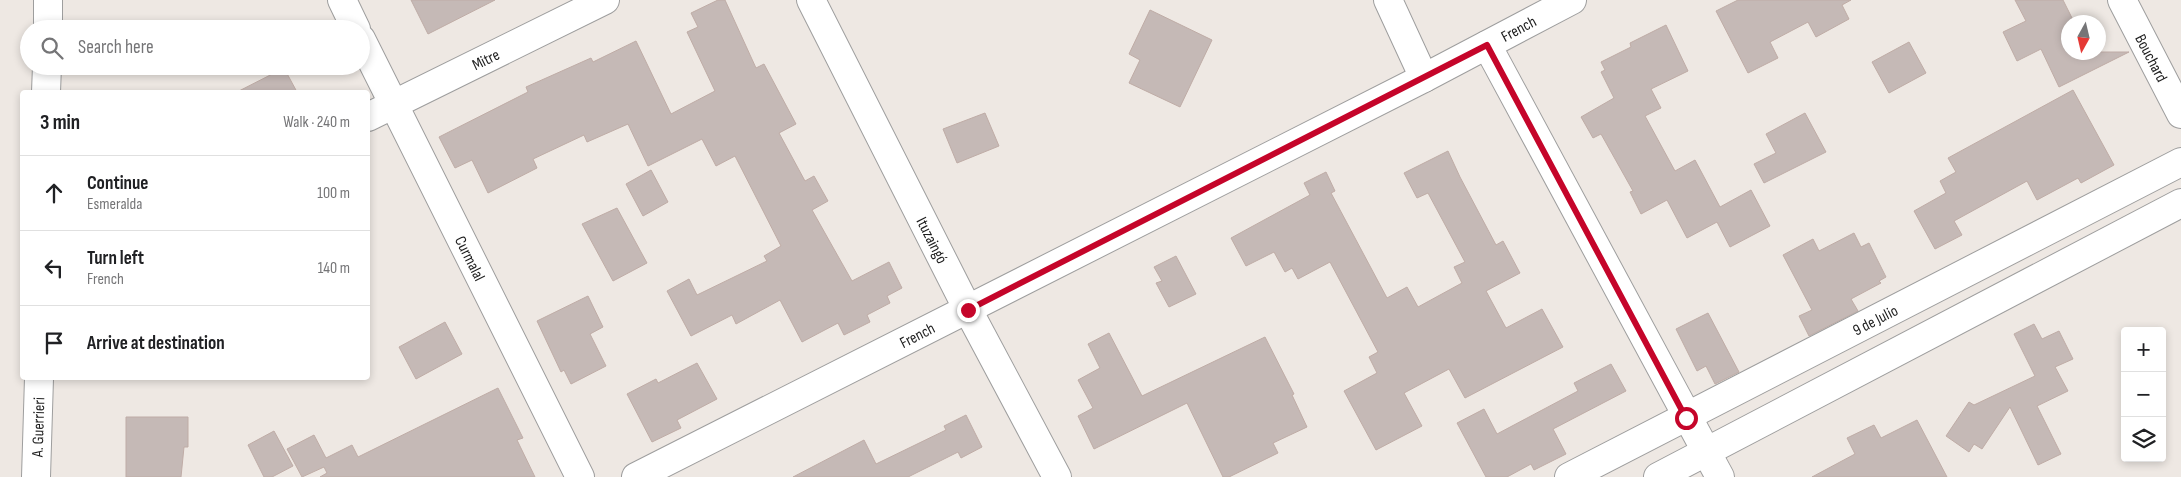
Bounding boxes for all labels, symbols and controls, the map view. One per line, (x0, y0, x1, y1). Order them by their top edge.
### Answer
street label: French (1498, 13, 1540, 47)
north arrow (2061, 15, 2106, 60)
search box (20, 20, 370, 75)
street label: Bouchard (2130, 31, 2171, 85)
icon: search (38, 34, 66, 62)
text: Search here (78, 36, 154, 59)
street label: Mitre (469, 46, 503, 75)
text: 3 min (40, 110, 80, 135)
text: Walk · 240 m (283, 113, 350, 132)
text: Continue (87, 172, 148, 195)
icon: ahead (40, 179, 68, 207)
text: 100 m (317, 184, 350, 203)
text: Esmeralda (87, 195, 142, 214)
street label: Ituzaingó (912, 214, 951, 267)
street label: Curmalal (450, 233, 488, 284)
text: Turn left (87, 247, 144, 270)
icon: left (40, 254, 68, 282)
text: 140 m (318, 259, 350, 278)
text: French (87, 270, 124, 289)
route end (957, 299, 980, 322)
street label: 9 de Julio (1850, 301, 1901, 340)
street label: French (897, 319, 938, 353)
map controls (2121, 327, 2166, 462)
button: + (2121, 327, 2166, 372)
icon: arrive (40, 329, 68, 357)
text: Arrive at destination (87, 332, 225, 355)
button: − (2121, 372, 2166, 417)
street label: A. Guerrieri (29, 397, 49, 458)
route start (1675, 407, 1698, 430)
button: layers (2121, 417, 2166, 462)

